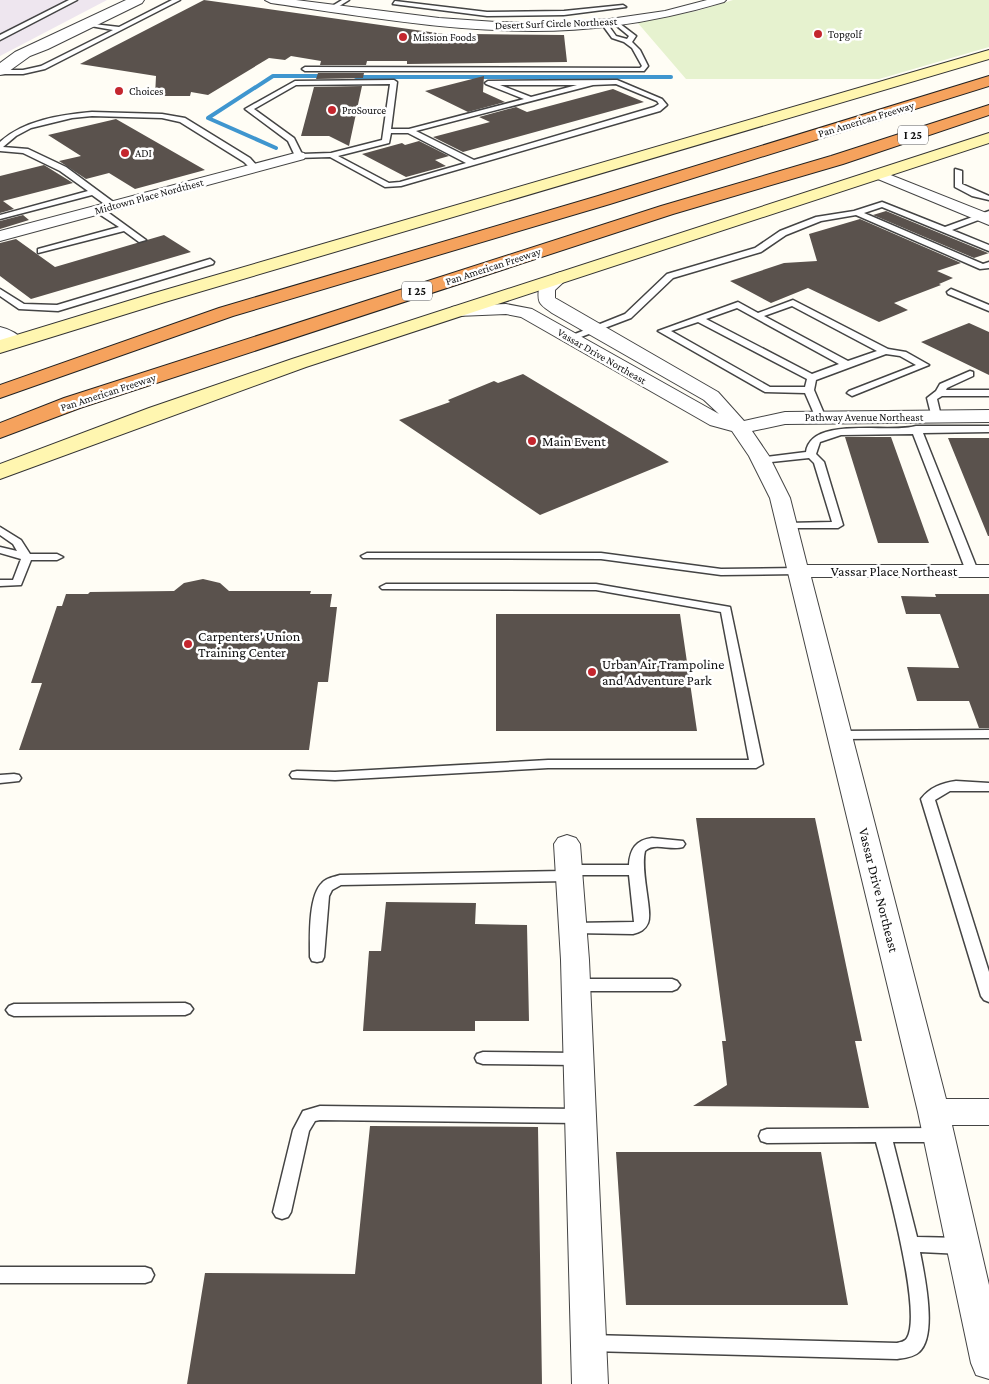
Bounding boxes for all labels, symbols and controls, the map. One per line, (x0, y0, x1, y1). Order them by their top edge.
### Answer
street label: Desert Surf Circle Northeast (495, 15, 618, 31)
marker: Topgolf (812, 28, 824, 40)
place label: Topgolf (828, 28, 862, 41)
marker: Mission Foods (397, 31, 409, 43)
place label: Mission Foods (413, 31, 476, 43)
marker: Choices (113, 85, 125, 97)
place label: Choices (129, 85, 163, 97)
street label: Pan American Freeway (817, 98, 917, 140)
marker: ProSource (326, 104, 338, 116)
place label: ProSource (342, 104, 386, 116)
road number: I 25 (898, 126, 928, 144)
marker: ADI (119, 147, 131, 159)
place label: ADI (135, 147, 152, 159)
street label: Midtown Place Nordthest (93, 176, 205, 216)
street label: Pan American Freeway (444, 245, 543, 288)
road number: I 25 (402, 282, 432, 300)
street label: Vassar Drive Northeast (555, 326, 649, 387)
street label: Pan American Freeway (59, 371, 158, 414)
street label: Pathway Avenue Northeast (805, 411, 924, 424)
place label: Main Event (542, 433, 606, 449)
marker: Main Event (526, 435, 538, 447)
street label: Vassar Place Northeast (831, 563, 958, 579)
place label: Carpenters' Union Training Center (198, 628, 301, 660)
marker: Carpenters' Union Training Center (182, 638, 194, 650)
place label: Urban Air Trampoline and Adventure Park (602, 656, 724, 688)
marker: Urban Air Trampoline and Adventure Park (586, 666, 598, 678)
street label: Vassar Drive Northeast (856, 826, 902, 954)

